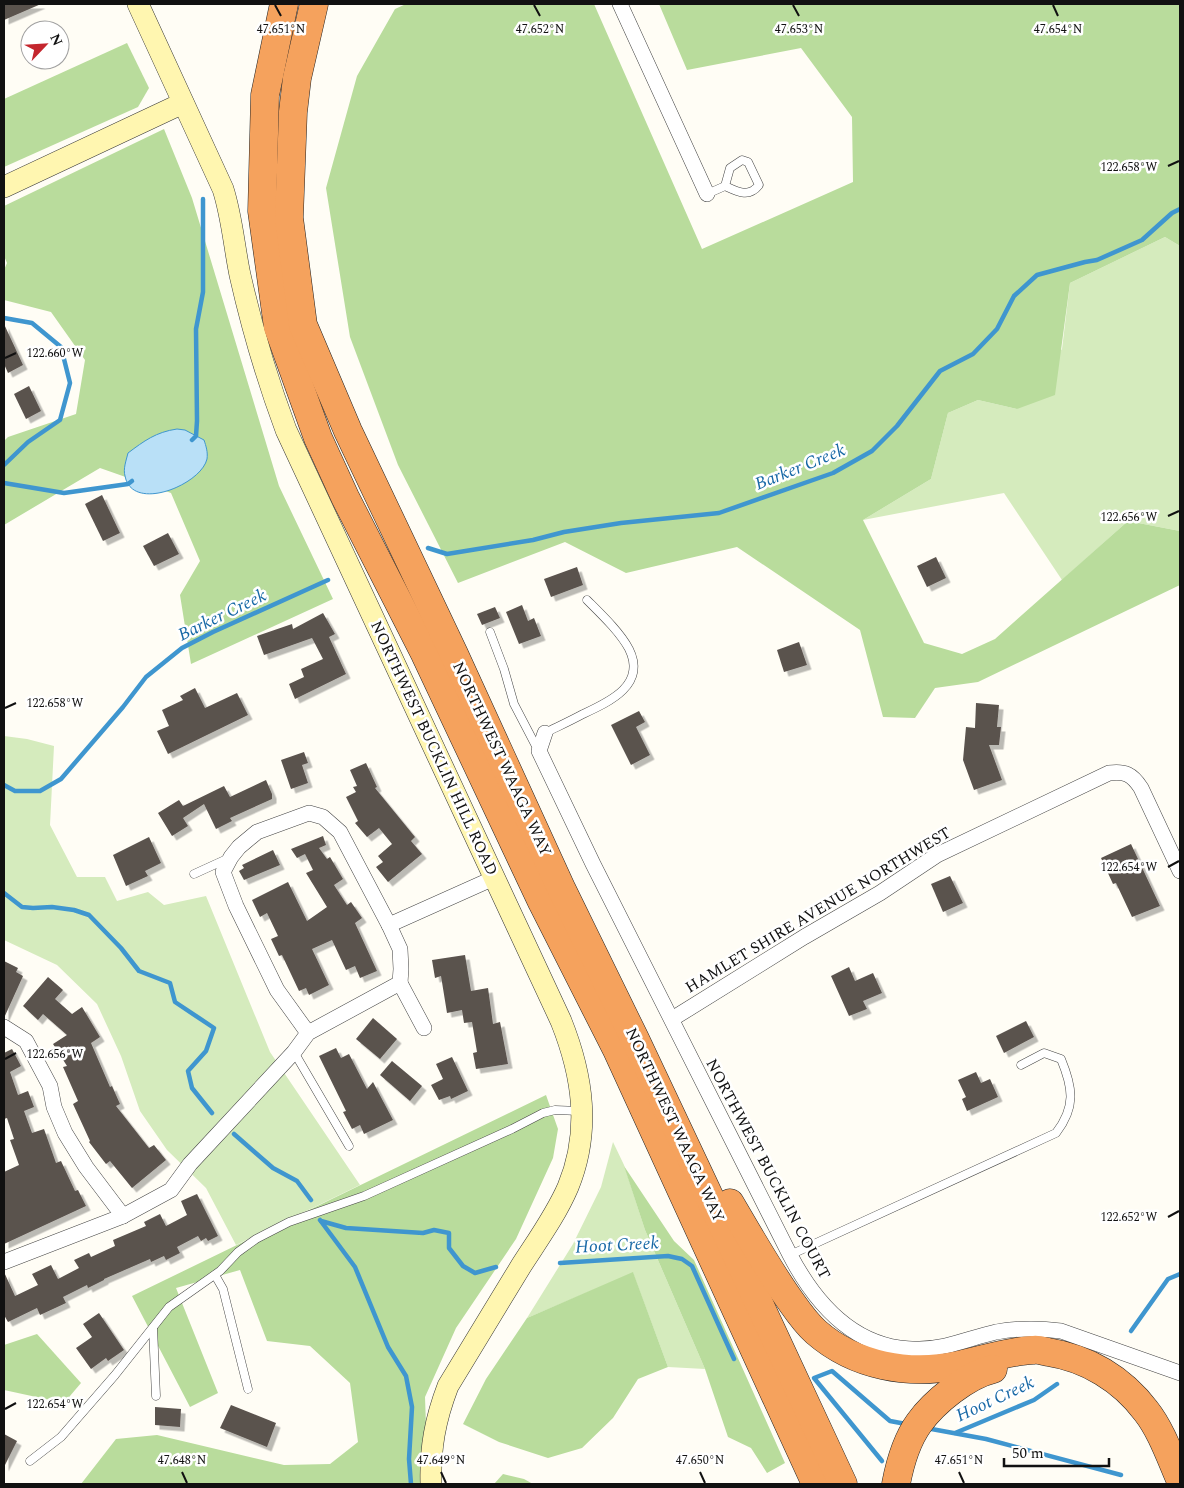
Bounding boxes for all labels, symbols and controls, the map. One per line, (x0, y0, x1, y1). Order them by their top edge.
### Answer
north arrow (20, 20, 70, 70)
text: 47.651°N (257, 20, 305, 39)
text: 47.652°N (516, 20, 564, 39)
text: 47.653°N (775, 20, 823, 39)
text: 47.654°N (1034, 20, 1082, 39)
text: N (44, 30, 68, 49)
text: 122.658°W (1101, 158, 1158, 177)
text: 122.660°W (27, 344, 84, 363)
water label: Barker Creek (751, 436, 850, 497)
text: 122.656°W (1101, 508, 1158, 527)
water label: Barker Creek (173, 582, 271, 648)
street label: NORTHWEST BUCKLIN HILL ROAD (364, 616, 504, 880)
street label: NORTHWEST WAAGA WAY (446, 658, 558, 860)
text: 122.658°W (27, 694, 84, 713)
street label: HAMLET SHIRE AVENUE NORTHWEST (681, 821, 956, 999)
text: 122.654°W (1101, 858, 1158, 877)
street label: NORTHWEST WAAGA WAY (619, 1024, 731, 1226)
text: 122.656°W (27, 1045, 84, 1064)
street label: NORTHWEST BUCKLIN COURT (699, 1054, 837, 1284)
text: 122.652°W (1101, 1208, 1158, 1227)
water label: Hoot Creek (574, 1229, 660, 1261)
water label: Hoot Creek (951, 1369, 1039, 1429)
text: 122.654°W (27, 1395, 84, 1414)
scale bar (1004, 1436, 1109, 1468)
text: 50 m (1012, 1442, 1044, 1465)
text: 47.648°N (158, 1451, 206, 1470)
text: 47.649°N (417, 1451, 465, 1470)
text: 47.650°N (676, 1451, 724, 1470)
text: 47.651°N (935, 1451, 983, 1470)

